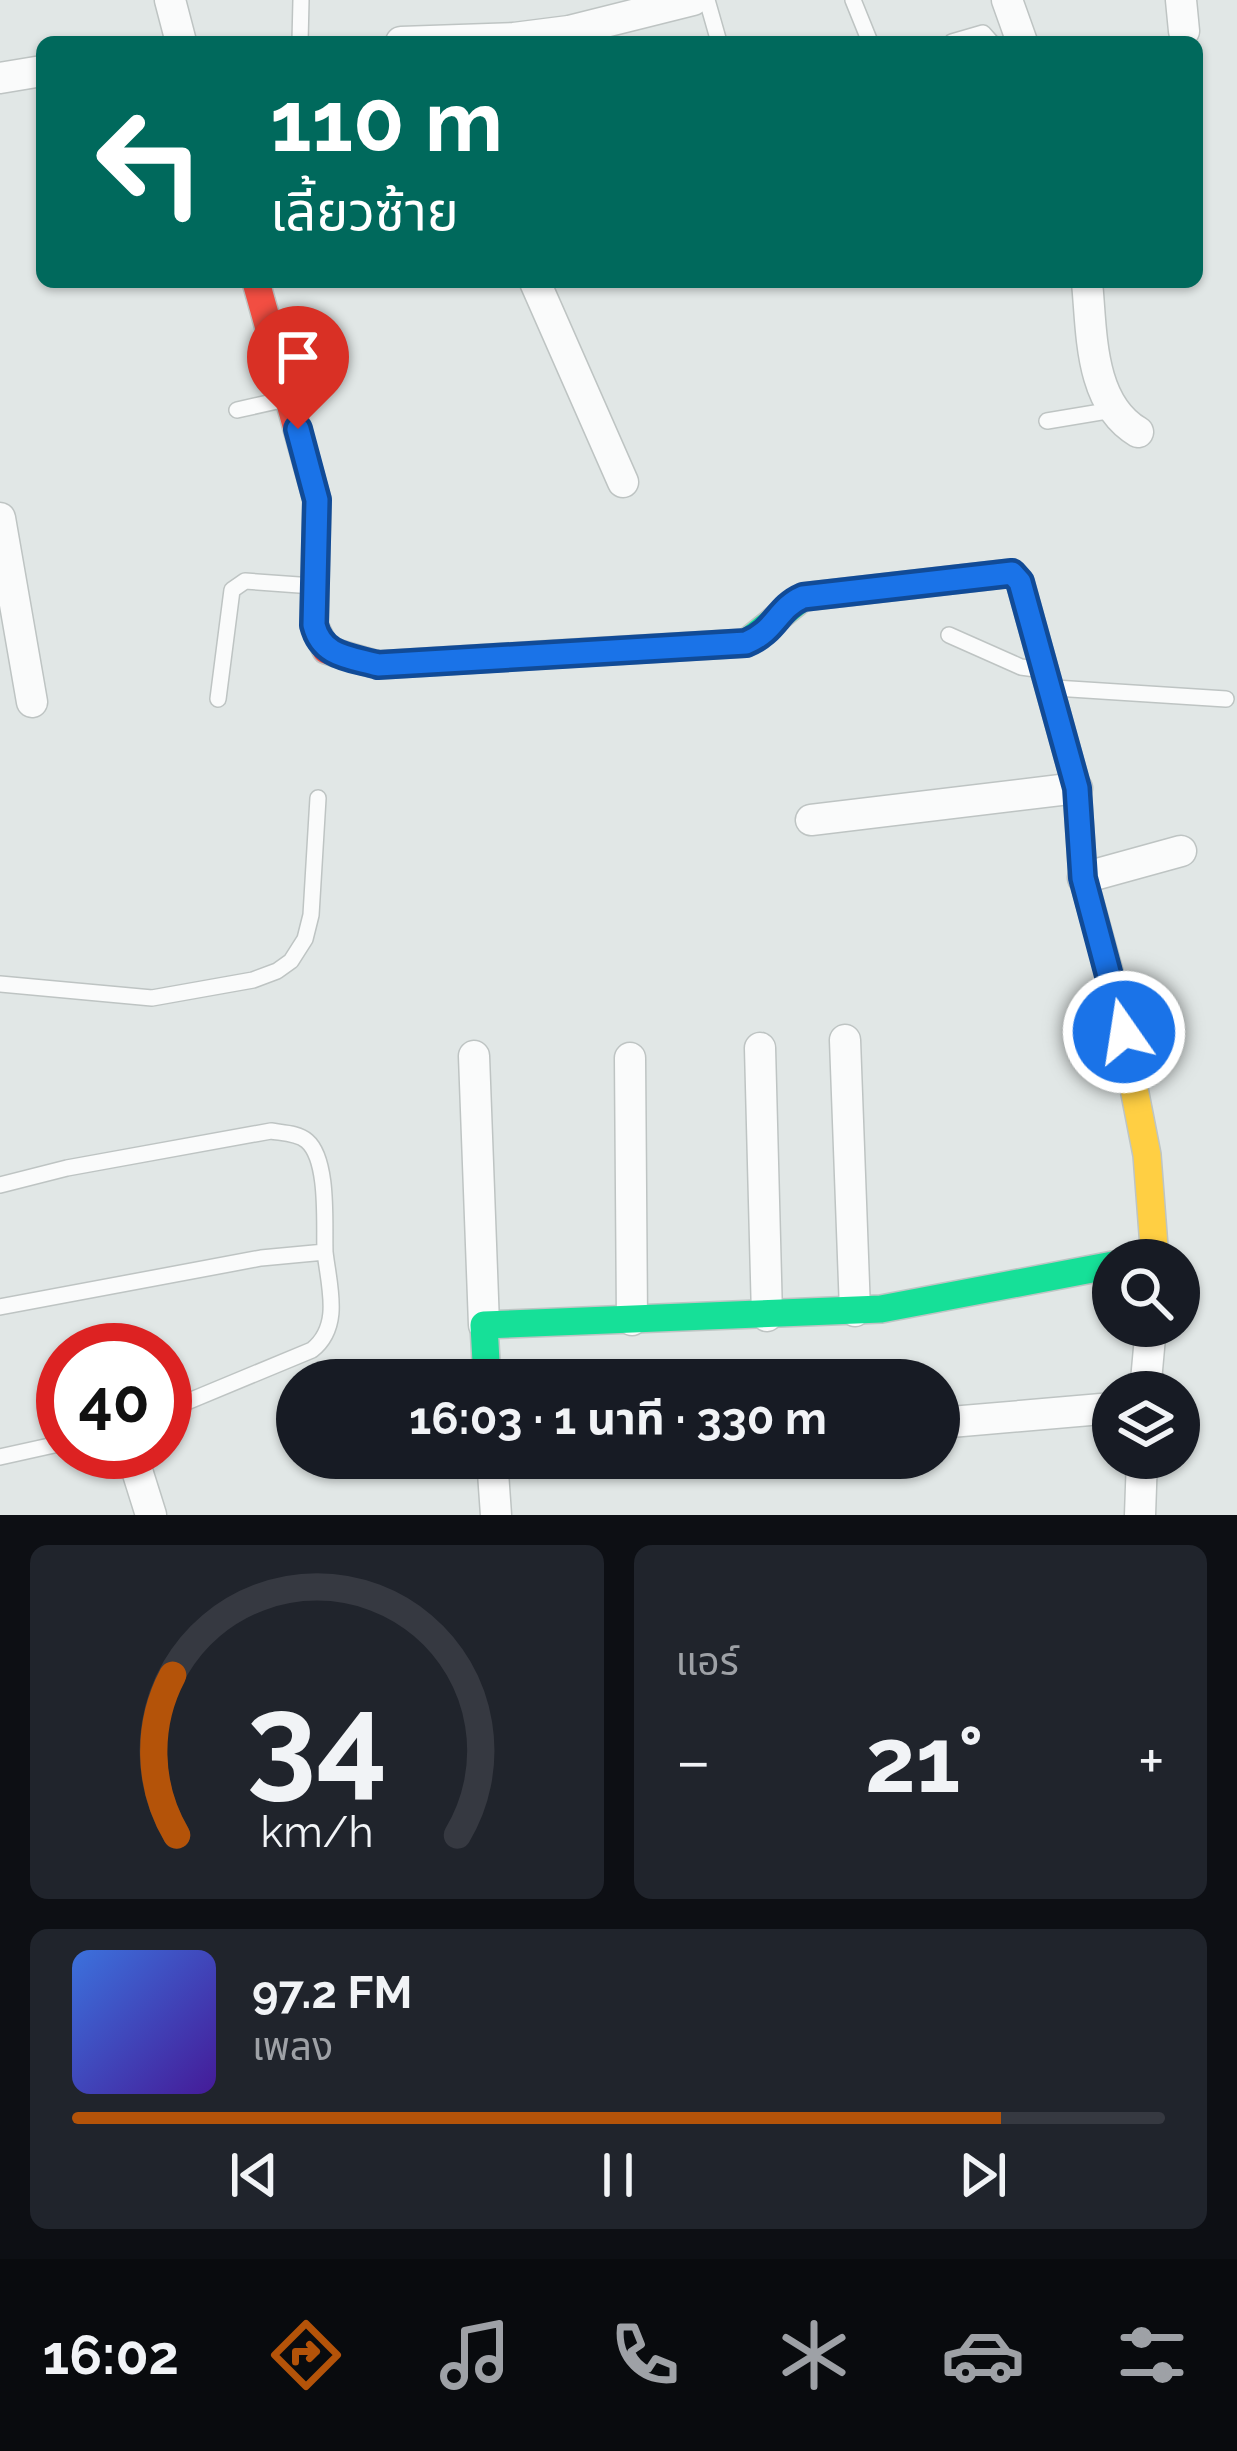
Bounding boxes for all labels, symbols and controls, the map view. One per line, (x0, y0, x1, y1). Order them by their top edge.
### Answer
text: 110 m (270, 72, 503, 171)
icon: left (72, 84, 228, 240)
text: เลี้ยวซ้าย (270, 179, 459, 243)
pin (247, 306, 349, 429)
icon: arrive (265, 324, 331, 390)
position arrow (1061, 969, 1187, 1095)
map controls (1092, 1239, 1200, 1479)
button: search (1092, 1239, 1200, 1347)
speed limit sign: 40 (36, 1323, 192, 1479)
button: layers (1092, 1371, 1200, 1479)
text: 16:03 · 1 นาที · 330 m (409, 1392, 827, 1445)
text: แอร์ (676, 1638, 739, 1684)
text: 34 (246, 1667, 387, 1813)
text: 21° (865, 1707, 984, 1813)
text: − (676, 1722, 711, 1799)
text: + (1138, 1722, 1165, 1799)
text: km/h (260, 1807, 373, 1857)
text: 97.2 FM (252, 1966, 412, 2019)
text: เพลง (252, 2023, 333, 2069)
icon: previous (221, 2142, 287, 2208)
icon: pause (585, 2142, 651, 2208)
icon: next (950, 2142, 1016, 2208)
icon: directions (264, 2313, 348, 2397)
icon: music (433, 2313, 517, 2397)
icon: phone (603, 2313, 687, 2397)
icon: climate (772, 2313, 856, 2397)
icon: car (941, 2313, 1025, 2397)
icon: filters (1110, 2313, 1194, 2397)
text: 16:02 (43, 2323, 179, 2387)

